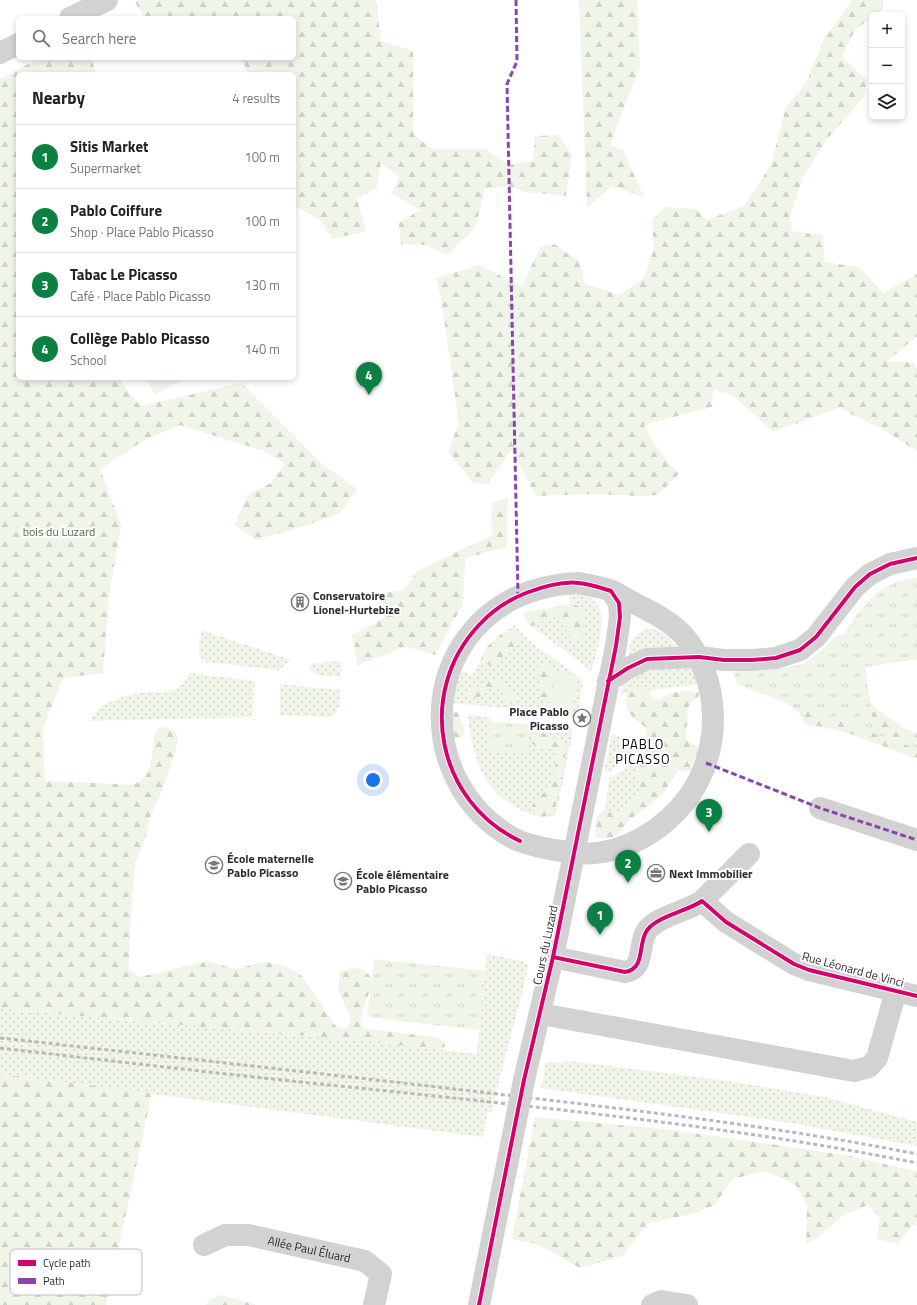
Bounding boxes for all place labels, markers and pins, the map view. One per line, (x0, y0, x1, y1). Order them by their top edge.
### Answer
pin: 4 (356, 362, 382, 395)
place label: Conservatoire Lionel-Hurtebize (313, 586, 400, 619)
building icon: Conservatoire Lionel-Hurtebize (290, 592, 310, 612)
place label: Place Pablo Picasso (509, 702, 569, 735)
place icon: Place Pablo Picasso (572, 708, 592, 728)
pin: 3 (696, 799, 722, 832)
place label: École maternelle Pablo Picasso (227, 849, 314, 882)
pin: 2 (615, 850, 641, 883)
school or university icon: École maternelle Pablo Picasso (204, 855, 224, 875)
office icon: Next Immobilier (646, 863, 666, 883)
place label: Next Immobilier (669, 864, 753, 883)
place label: École élémentaire Pablo Picasso (356, 865, 449, 898)
school or university icon: École élémentaire Pablo Picasso (333, 871, 353, 891)
pin: 1 (587, 902, 613, 935)

